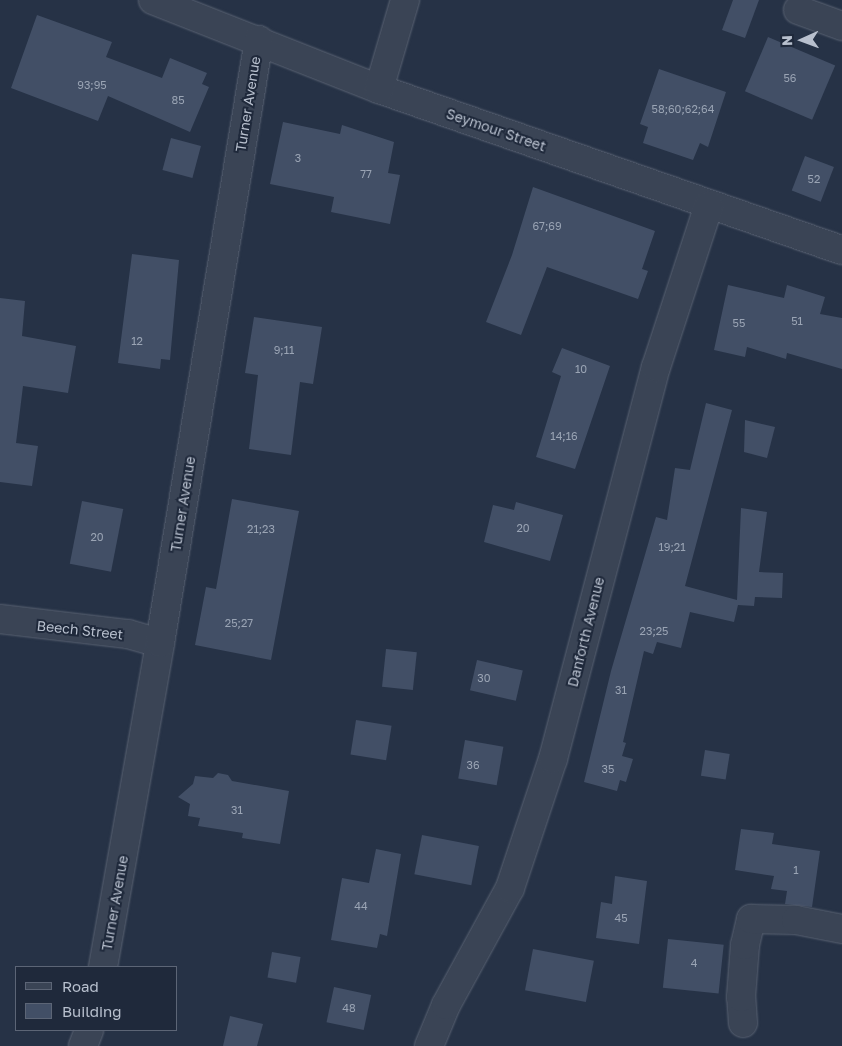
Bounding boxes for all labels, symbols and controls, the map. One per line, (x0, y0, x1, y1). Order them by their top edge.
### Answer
north arrow (777, 15, 827, 65)
text: N (778, 35, 795, 46)
street label: Turner Avenue (232, 55, 264, 153)
house number: 56 (783, 71, 797, 85)
house number: 93;95 (77, 78, 107, 92)
house number: 85 (171, 93, 185, 107)
house number: 58;60;62;64 (652, 102, 714, 116)
street label: Seymour Street (444, 105, 548, 155)
house number: 3 (295, 151, 301, 165)
house number: 77 (360, 167, 372, 181)
house number: 52 (808, 172, 820, 186)
house number: 67;69 (532, 219, 562, 233)
house number: 51 (791, 314, 803, 328)
house number: 55 (733, 316, 745, 330)
house number: 12 (131, 334, 143, 348)
house number: 9;11 (274, 343, 294, 357)
house number: 10 (575, 362, 587, 376)
house number: 14;16 (550, 429, 578, 443)
street label: Turner Avenue (167, 455, 199, 553)
house number: 20 (516, 521, 530, 535)
house number: 21;23 (247, 522, 275, 536)
house number: 20 (90, 530, 104, 544)
house number: 19;21 (658, 540, 686, 554)
street label: Danforth Avenue (564, 575, 608, 689)
house number: 25;27 (225, 616, 253, 630)
street label: Beech Street (36, 617, 124, 643)
house number: 23;25 (640, 624, 668, 638)
house number: 30 (477, 671, 491, 685)
house number: 31 (615, 683, 627, 697)
house number: 36 (466, 758, 480, 772)
house number: 35 (602, 762, 614, 776)
house number: 31 (231, 803, 243, 817)
street label: Turner Avenue (98, 854, 132, 952)
house number: 1 (793, 863, 799, 877)
house number: 44 (354, 899, 368, 913)
house number: 45 (614, 911, 628, 925)
house number: 4 (691, 956, 697, 970)
legend (15, 966, 178, 1031)
text: Road (62, 977, 99, 995)
house number: 48 (342, 1001, 356, 1015)
text: Building (62, 1002, 122, 1020)

